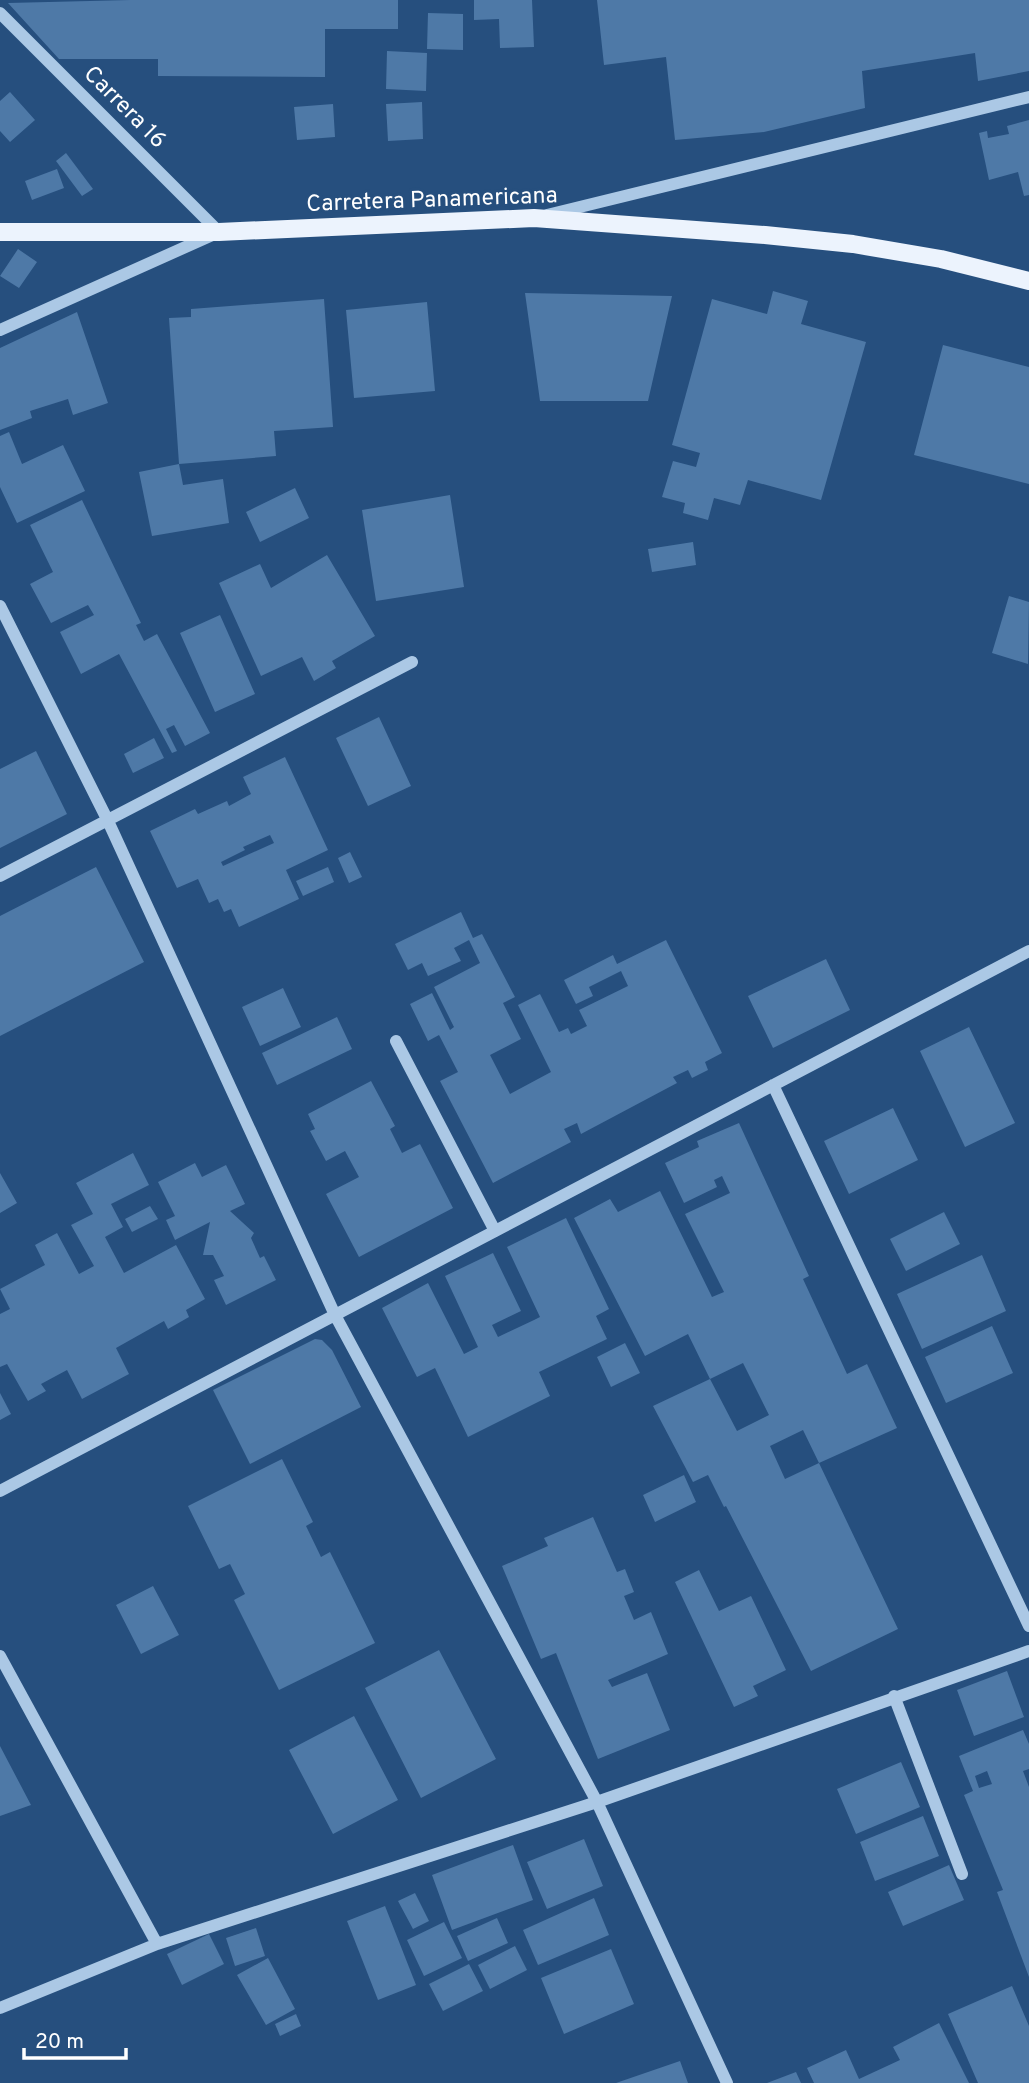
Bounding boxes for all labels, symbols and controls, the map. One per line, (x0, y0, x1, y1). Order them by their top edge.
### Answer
street label: Carrera 16 (76, 60, 172, 156)
street label: Carretera Panamericana (306, 182, 558, 220)
scale bar (24, 2016, 126, 2060)
text: 20 m (35, 2029, 84, 2056)

